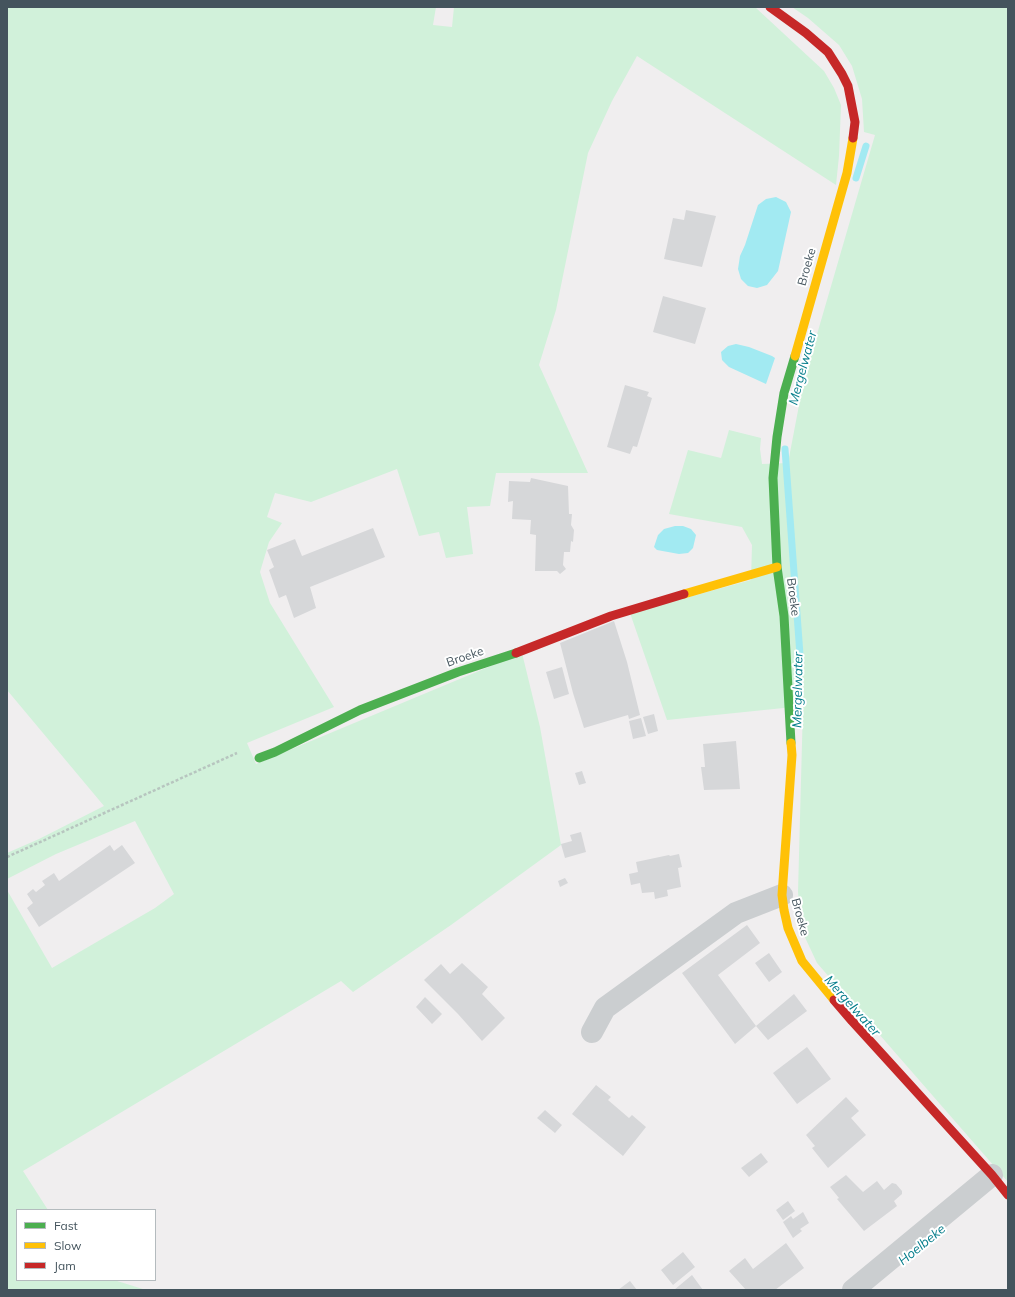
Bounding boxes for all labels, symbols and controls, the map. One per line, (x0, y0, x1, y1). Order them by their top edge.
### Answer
street label: Broeke (795, 247, 819, 287)
water label: Mergelwater (786, 329, 820, 407)
street label: Broeke (784, 577, 802, 617)
street label: Broeke (445, 644, 485, 670)
water label: Mergelwater (790, 652, 806, 728)
street label: Broeke (788, 897, 812, 937)
water label: Mergelwater (821, 973, 883, 1039)
legend (16, 1209, 156, 1281)
text: Fast (54, 1218, 78, 1233)
water label: Hoelbeke (895, 1221, 949, 1269)
text: Slow (54, 1238, 82, 1253)
text: Jam (54, 1258, 76, 1273)

